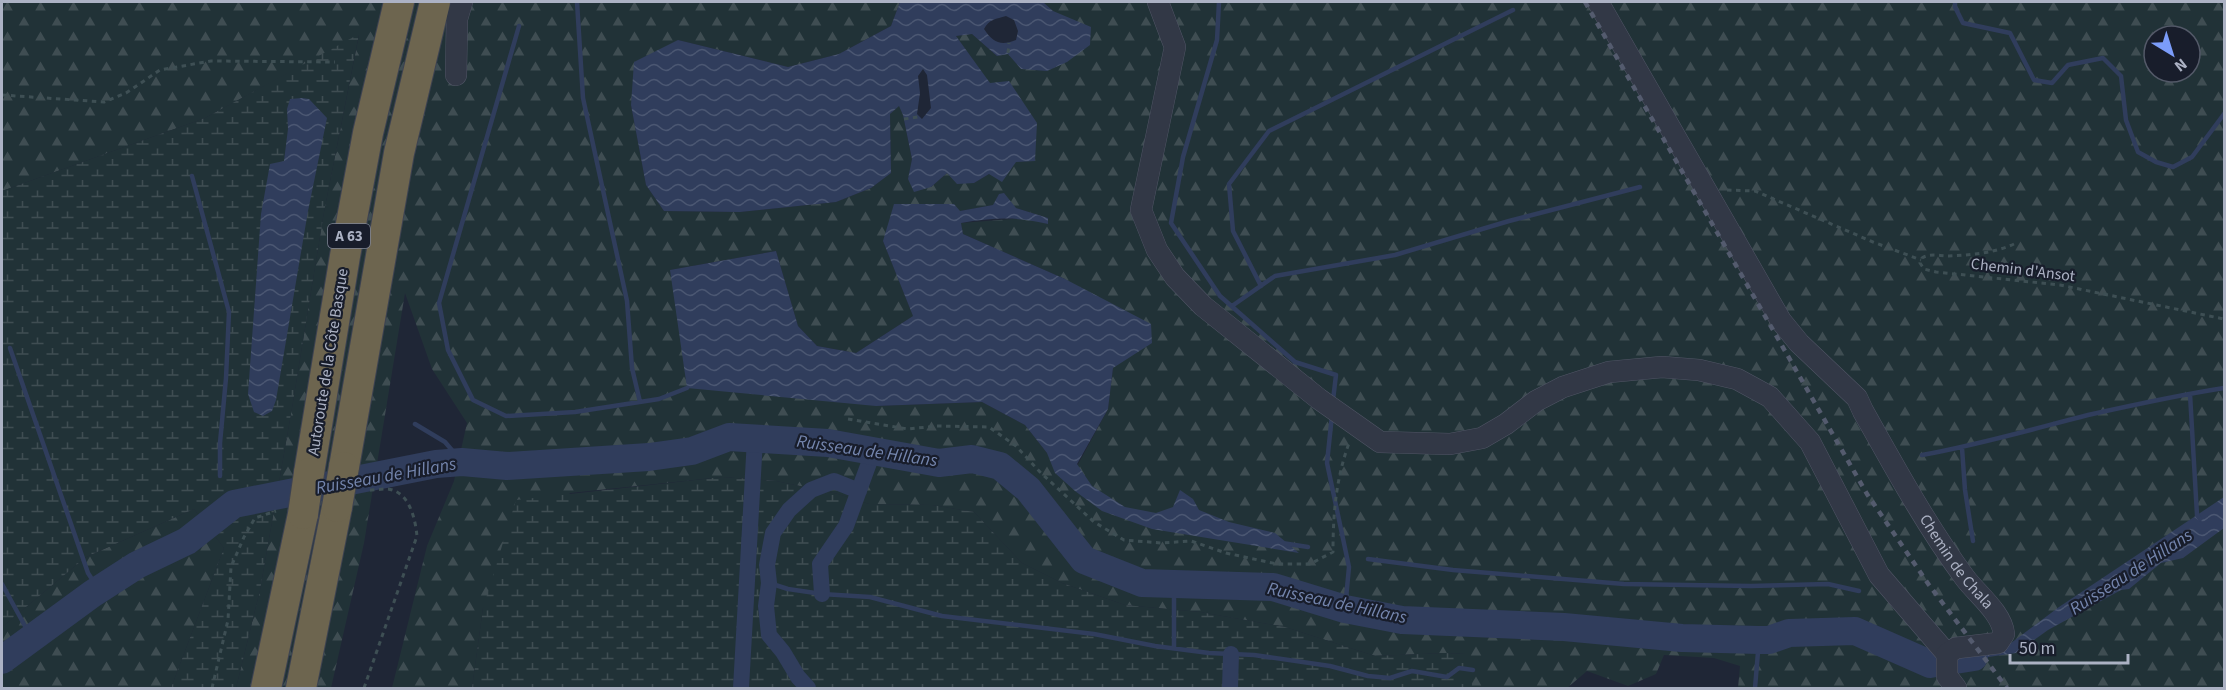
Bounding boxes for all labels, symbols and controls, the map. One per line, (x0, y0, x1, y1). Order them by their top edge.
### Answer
north arrow (2142, 24, 2202, 84)
text: N (2170, 53, 2192, 77)
road number: A 63 (328, 224, 370, 248)
street label: Chemin d'Ansot (1970, 253, 2077, 287)
street label: Autoroute de la Côte Basque (302, 267, 354, 457)
water label: Ruisseau de Hillans (795, 429, 939, 473)
water label: Ruisseau de Hillans (314, 451, 458, 501)
street label: Chemin de Chala (1914, 510, 1999, 614)
water label: Ruisseau de Hillans (2065, 523, 2197, 621)
water label: Ruisseau de Hillans (1265, 576, 1409, 630)
scale bar (2010, 627, 2128, 665)
text: 50 m (2019, 636, 2055, 661)

